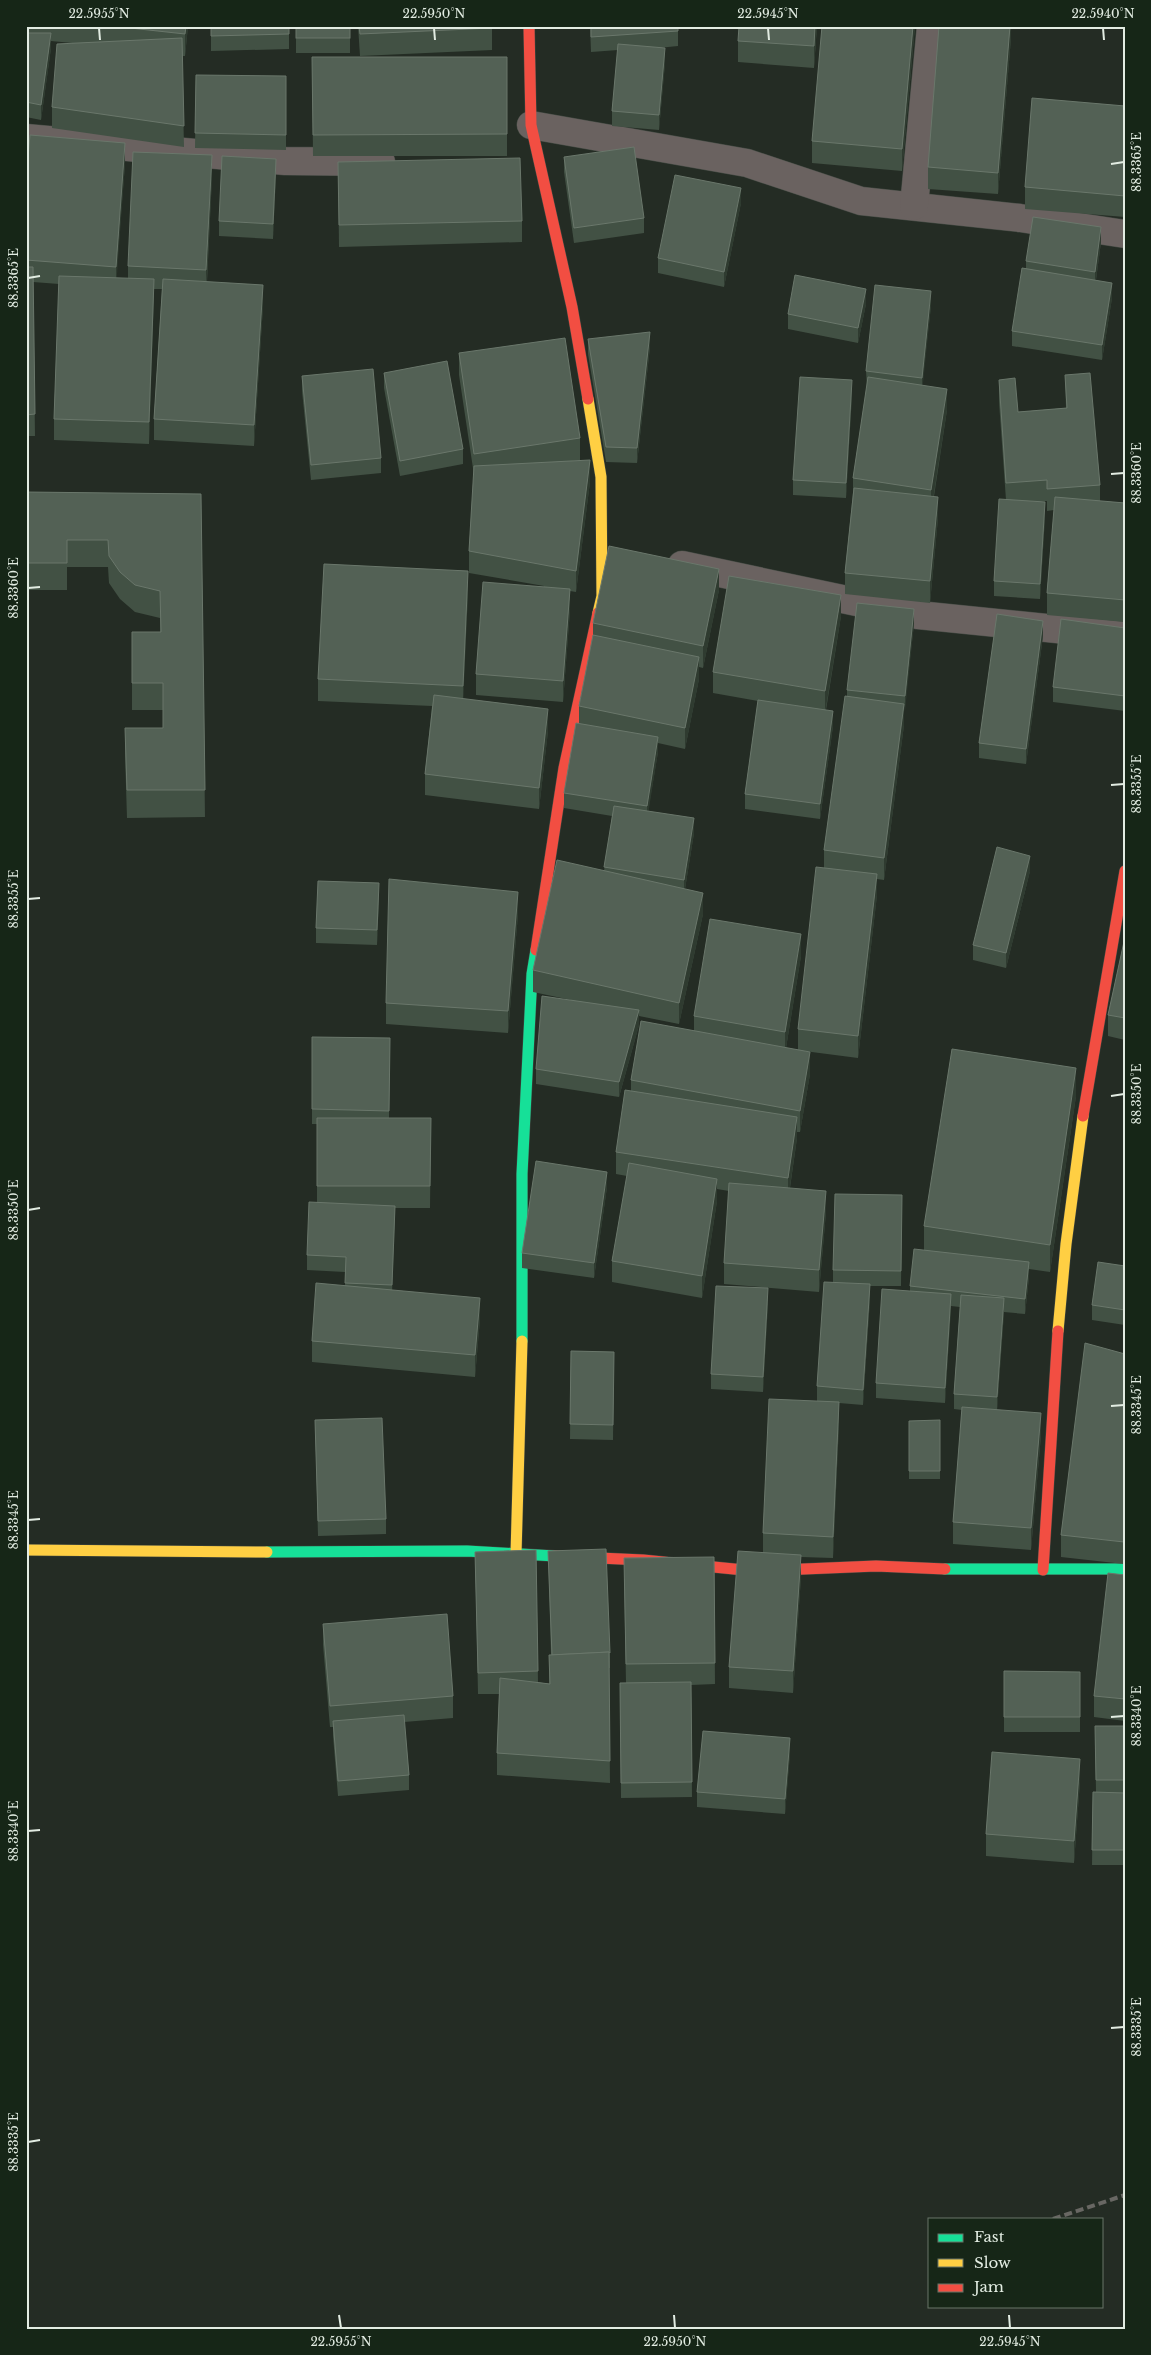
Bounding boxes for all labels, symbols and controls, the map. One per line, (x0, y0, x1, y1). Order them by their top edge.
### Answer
text: 22.5955°N (68, 6, 130, 21)
text: 22.5950°N (403, 6, 466, 21)
text: 22.5945°N (737, 6, 799, 21)
text: 22.5940°N (1071, 6, 1135, 21)
text: 88.3365°E (1129, 132, 1144, 192)
text: 88.3365°E (6, 248, 21, 308)
text: 88.3360°E (1129, 442, 1144, 504)
text: 88.3360°E (6, 557, 21, 619)
text: 88.3355°E (1129, 754, 1144, 814)
text: 88.3355°E (6, 869, 21, 929)
text: 88.3350°E (1129, 1063, 1144, 1124)
text: 88.3350°E (6, 1179, 21, 1240)
text: 88.3345°E (1129, 1375, 1144, 1435)
text: 88.3345°E (6, 1490, 21, 1550)
text: 88.3340°E (1129, 1685, 1144, 1746)
text: 88.3340°E (6, 1800, 21, 1861)
text: 88.3335°E (1129, 1997, 1144, 2057)
text: 88.3335°E (6, 2112, 21, 2172)
legend (928, 2218, 1104, 2308)
text: Fast (974, 2227, 1005, 2246)
text: Slow (974, 2253, 1011, 2272)
text: Jam (972, 2277, 1004, 2296)
text: 22.5955°N (310, 2334, 372, 2349)
text: 22.5950°N (644, 2334, 707, 2349)
text: 22.5945°N (979, 2334, 1041, 2349)

